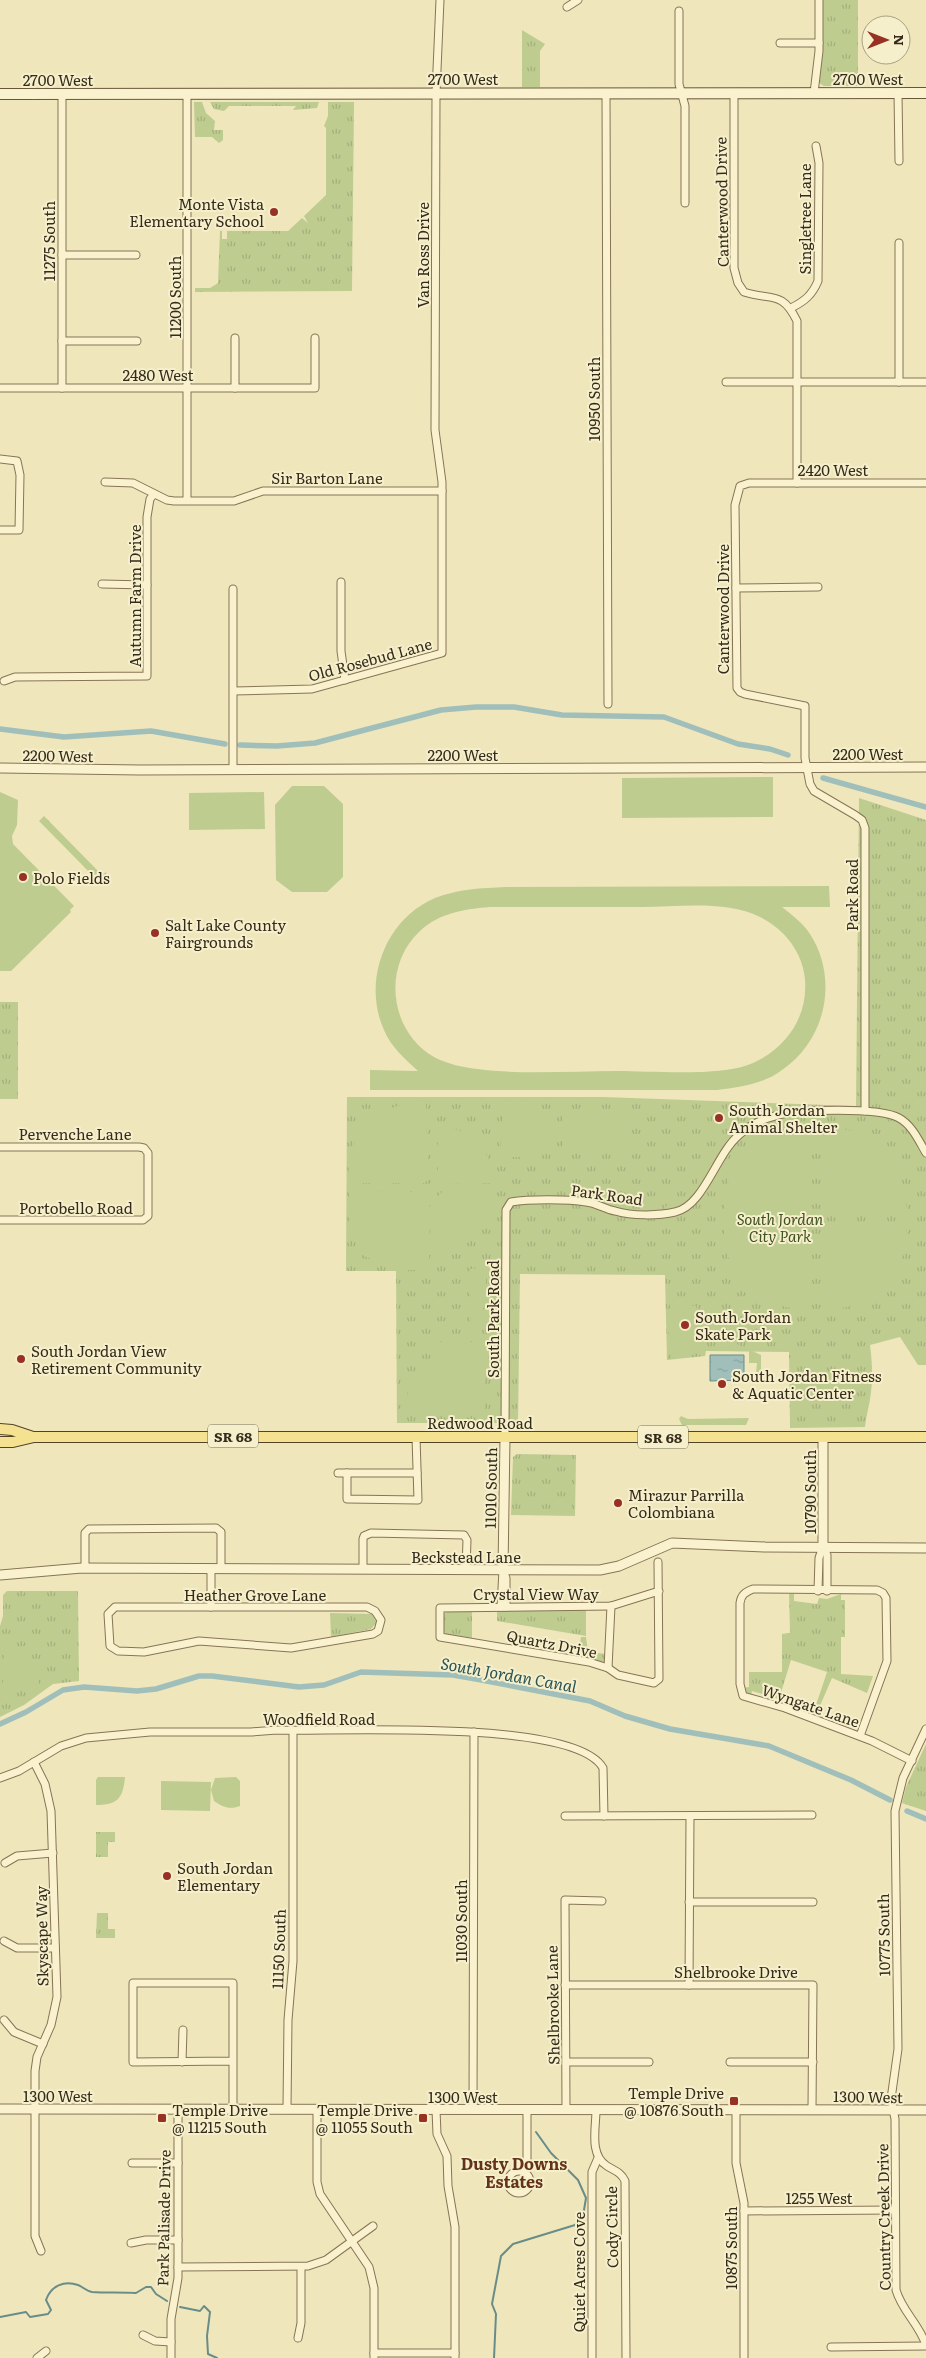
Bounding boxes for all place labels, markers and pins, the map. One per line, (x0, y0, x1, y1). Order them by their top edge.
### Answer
place label: Monte Vista Elementary School (129, 192, 265, 232)
marker: Monte Vista Elementary School (268, 206, 280, 218)
place label: Polo Fields (33, 866, 110, 889)
marker: Polo Fields (17, 871, 29, 883)
place label: Salt Lake County Fairgrounds (165, 913, 286, 953)
marker: Salt Lake County Fairgrounds (149, 927, 161, 939)
place label: South Jordan Animal Shelter (729, 1098, 837, 1138)
marker: South Jordan Animal Shelter (713, 1112, 725, 1124)
place label: South Jordan Skate Park (695, 1305, 791, 1345)
marker: South Jordan Skate Park (679, 1319, 691, 1331)
place label: South Jordan View Retirement Community (31, 1339, 202, 1379)
marker: South Jordan View Retirement Community (15, 1353, 27, 1365)
place label: South Jordan Fitness & Aquatic Center (732, 1364, 882, 1404)
marker: South Jordan Fitness & Aquatic Center (716, 1378, 728, 1390)
place label: Mirazur Parrilla Colombiana (628, 1483, 745, 1523)
marker: Mirazur Parrilla Colombiana (612, 1497, 624, 1509)
place label: South Jordan Elementary (177, 1856, 273, 1896)
marker: South Jordan Elementary (161, 1870, 173, 1882)
place label: Temple Drive @ 10876 South (624, 2081, 724, 2121)
marker: Temple Drive @ 10876 South (728, 2095, 740, 2107)
place label: Temple Drive @ 11215 South (172, 2098, 268, 2138)
place label: Temple Drive @ 11055 South (315, 2098, 413, 2138)
marker: Temple Drive @ 11215 South (156, 2112, 168, 2124)
marker: Temple Drive @ 11055 South (417, 2112, 429, 2124)

